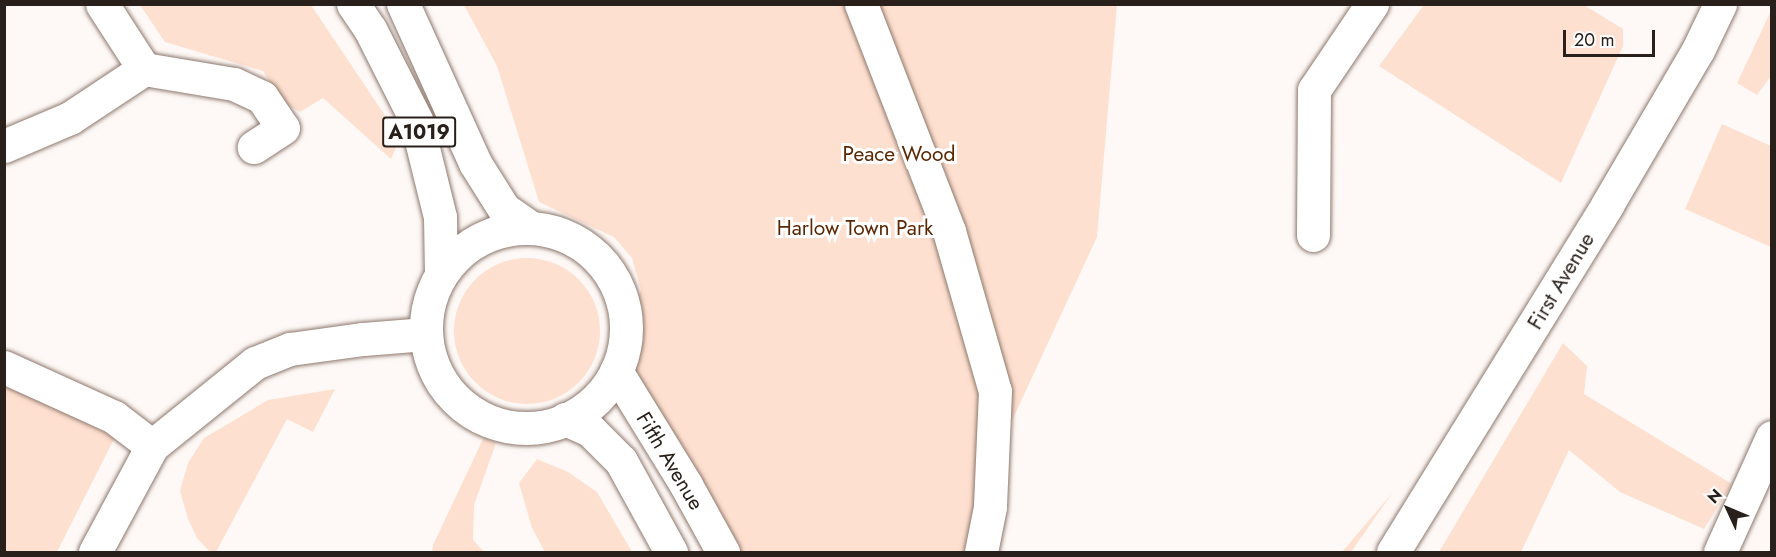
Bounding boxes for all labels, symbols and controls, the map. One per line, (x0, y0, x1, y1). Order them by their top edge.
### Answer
scale bar (1566, 18, 1658, 56)
text: 20 m (1574, 27, 1614, 53)
road number: A1019 (382, 115, 456, 149)
park label: Peace Wood (843, 141, 955, 167)
park label: Harlow Town Park (777, 215, 933, 241)
street label: First Avenue (1522, 228, 1600, 334)
street label: Fifth Avenue (631, 407, 709, 515)
north arrow (1698, 479, 1758, 539)
text: N (1702, 484, 1727, 509)

